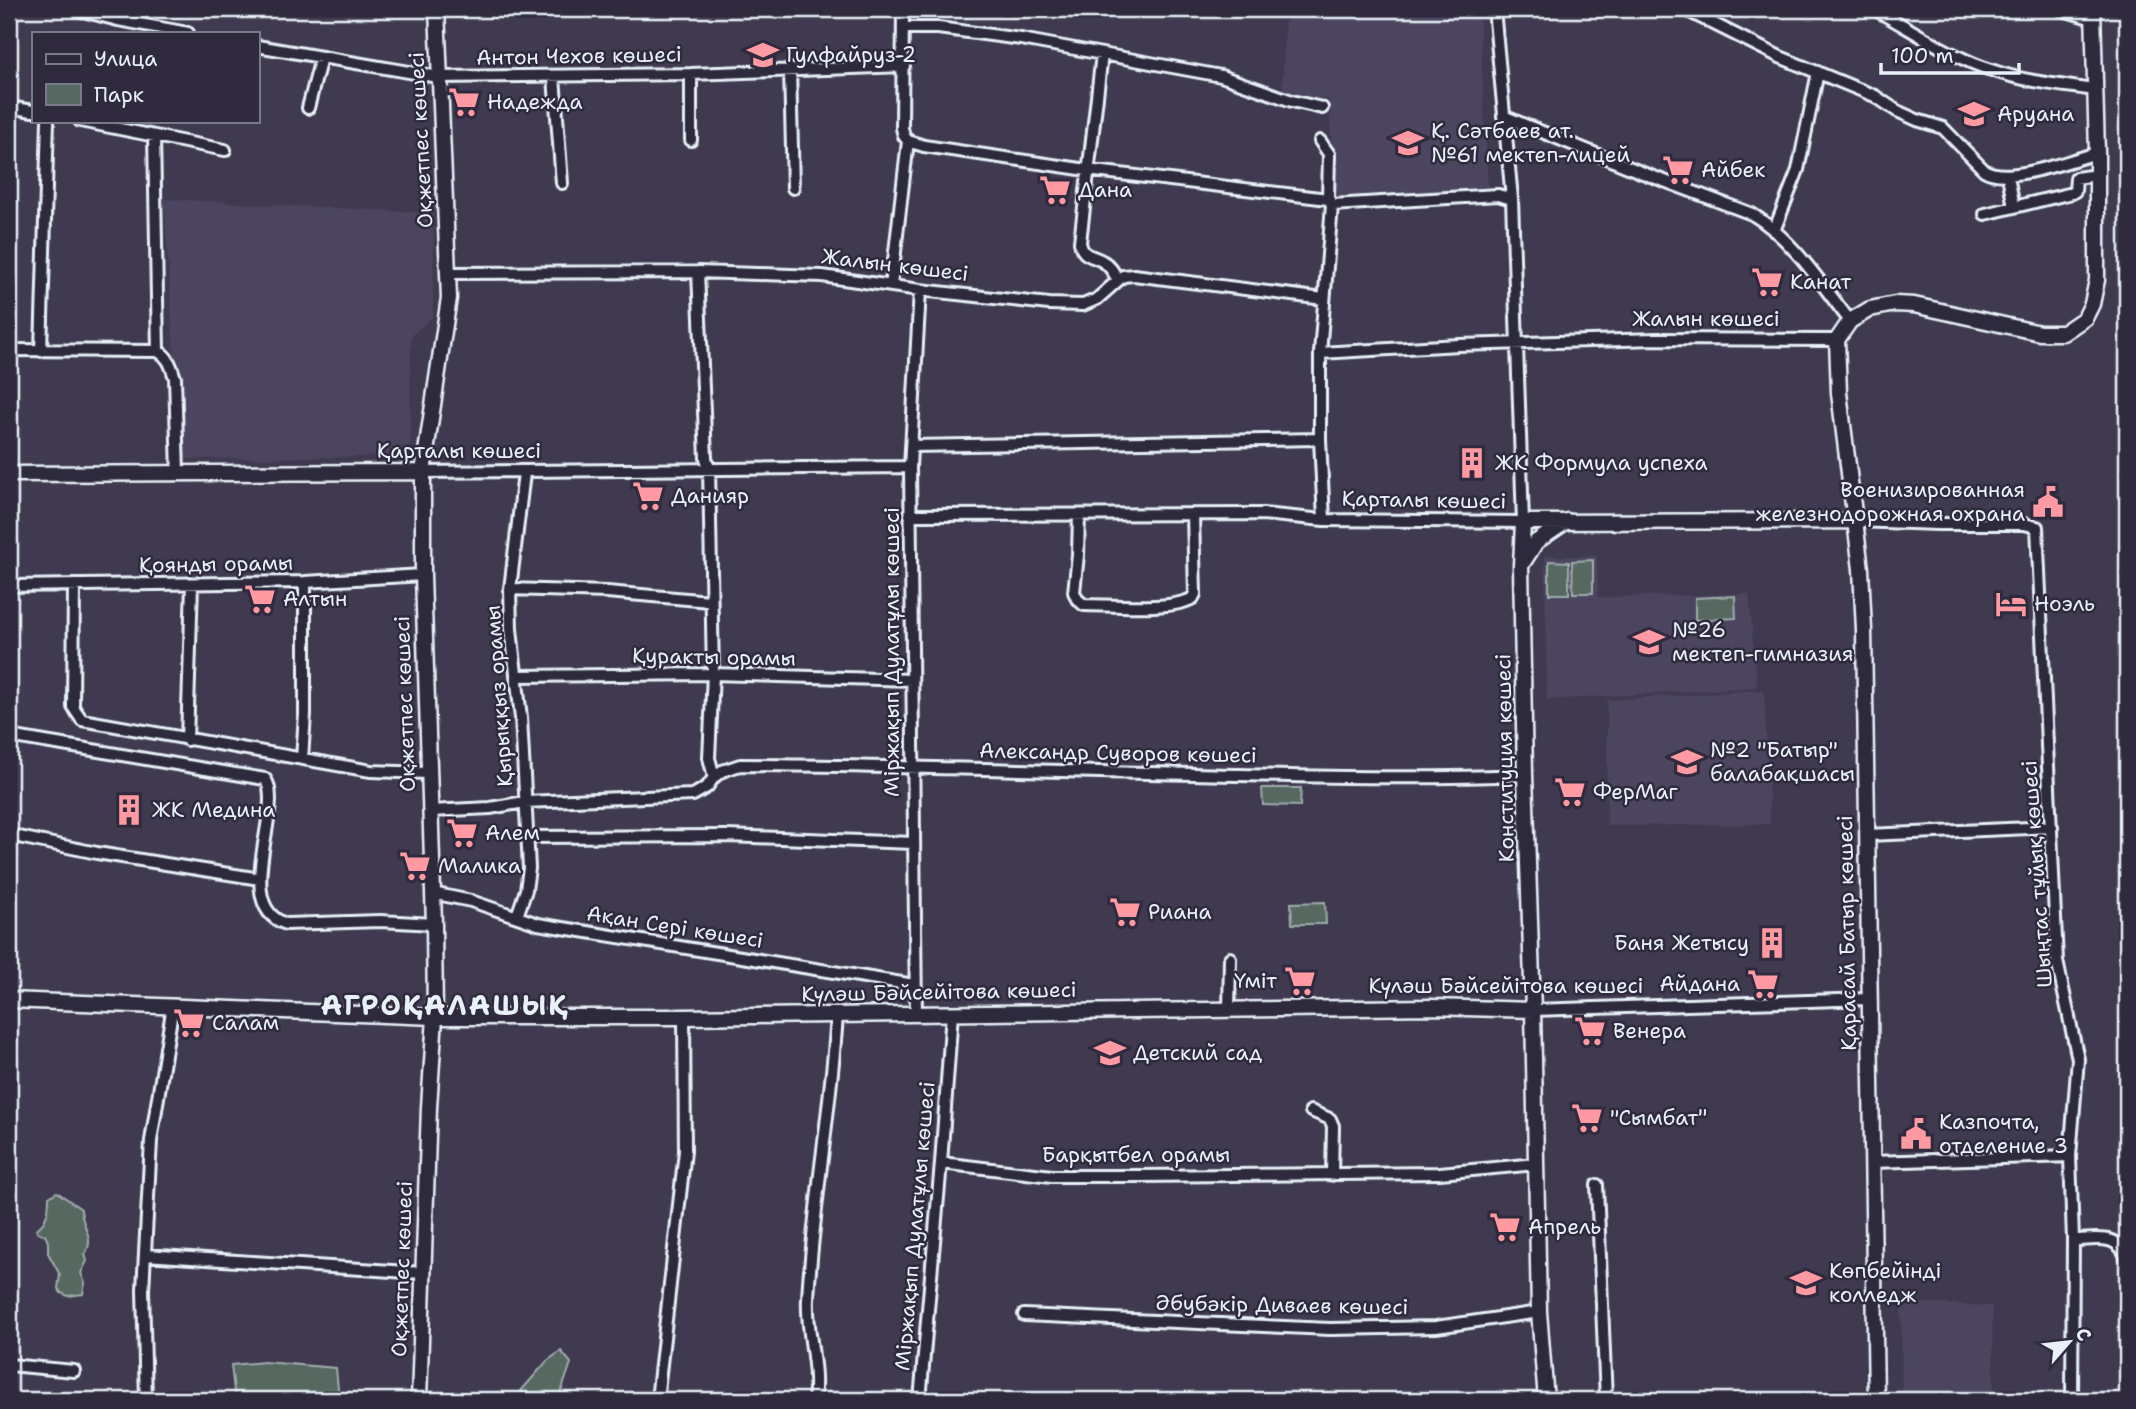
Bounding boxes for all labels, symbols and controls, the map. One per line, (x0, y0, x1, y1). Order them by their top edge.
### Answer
legend (32, 32, 259, 122)
scale bar (1881, 32, 2019, 76)
school or university icon: Гулфайруз-2 (746, 38, 780, 72)
street label: Антон Чехов көшесі (476, 40, 682, 72)
place label: Гулфайруз-2 (786, 41, 916, 69)
text: 100 m (1891, 42, 1954, 70)
text: Улица (94, 45, 157, 73)
street label: Оқжетпес көшесі (402, 51, 440, 229)
text: Парк (94, 81, 144, 109)
supermarket icon: Надежда (447, 85, 481, 119)
place label: Надежда (487, 88, 583, 116)
school or university icon: Аруана (1957, 97, 1991, 131)
place label: Аруана (1997, 100, 2074, 128)
place label: Қ. Сәтбаев ат. №61 мектеп-лицей (1431, 117, 1630, 169)
school or university icon: Қ. Сәтбаев ат. №61 мектеп-лицей (1391, 126, 1425, 160)
supermarket icon: Айбек (1661, 153, 1695, 187)
place label: Айбек (1701, 156, 1765, 184)
supermarket icon: Дана (1038, 173, 1072, 207)
place label: Дана (1078, 176, 1132, 204)
street label: Жалын көшесі (820, 242, 970, 288)
supermarket icon: Канат (1750, 265, 1784, 299)
place label: Канат (1790, 268, 1852, 296)
street label: Жалын көшесі (1632, 305, 1780, 333)
street label: Қарталы көшесі (377, 437, 541, 465)
building icon: ЖК Формула успеха (1455, 446, 1489, 480)
place label: ЖК Формула успеха (1495, 449, 1708, 477)
place label: Военизированная железнодорожная охрана (1756, 476, 2025, 528)
supermarket icon: Данияр (631, 479, 665, 513)
place label: Данияр (671, 482, 749, 510)
street label: Қарталы көшесі (1341, 485, 1507, 515)
public building icon: Военизированная железнодорожная охрана (2031, 485, 2065, 519)
street label: Міржақып Дулатұлы көшесі (878, 507, 906, 797)
street label: Қоянды орамы (139, 549, 293, 579)
supermarket icon: Алтын (243, 582, 277, 616)
place label: Алтын (283, 585, 347, 613)
hotel icon: Ноэль (1994, 587, 2028, 621)
place label: Ноэль (2034, 590, 2095, 618)
street label: Қырыққыз орамы (479, 604, 519, 788)
street label: Оқжетпес көшесі (388, 615, 422, 793)
place label: №26 мектеп-гимназия (1672, 616, 1853, 668)
school or university icon: №26 мектеп-гимназия (1632, 625, 1666, 659)
street label: Қуракты орамы (632, 642, 796, 672)
street label: Конституция көшесі (1489, 653, 1521, 863)
place label: №2 "Батыр" балабақшасы (1710, 736, 1855, 788)
street label: Александр Суворов көшесі (979, 737, 1257, 769)
school or university icon: №2 "Батыр" балабақшасы (1670, 745, 1704, 779)
street label: Шыңтас тұйық көшесі (2015, 759, 2059, 989)
supermarket icon: ФерМаг (1553, 775, 1587, 809)
place label: ФерМаг (1593, 778, 1678, 806)
building icon: ЖК Медина (112, 793, 146, 827)
place label: ЖК Медина (152, 796, 275, 824)
street label: Қарасай Батыр көшесі (1831, 815, 1863, 1051)
supermarket icon: Алем (445, 816, 479, 850)
place label: Алем (485, 819, 540, 847)
supermarket icon: Малика (398, 849, 432, 883)
place label: Малика (438, 852, 521, 880)
supermarket icon: Риана (1108, 895, 1142, 929)
place label: Риана (1148, 898, 1212, 926)
street label: Ақан Сері көшесі (585, 899, 765, 955)
building icon: Баня Жетысу (1755, 926, 1789, 960)
place label: Баня Жетысу (1614, 929, 1749, 957)
supermarket icon: Үміт (1283, 964, 1317, 998)
place label: Үміт (1234, 967, 1277, 995)
supermarket icon: Айдана (1746, 967, 1780, 1001)
place label: Айдана (1659, 970, 1740, 998)
street label: Күләш Бәйсейітова көшесі (1368, 972, 1644, 1000)
street label: Күләш Бәйсейітова көшесі (801, 976, 1077, 1008)
district label: АГРОҚАЛАШЫҚ (321, 986, 569, 1024)
supermarket icon: Салам (172, 1006, 206, 1040)
place label: Салам (212, 1009, 279, 1037)
supermarket icon: Венера (1573, 1014, 1607, 1048)
place label: Венера (1613, 1017, 1686, 1045)
school or university icon: Детский сад (1093, 1036, 1127, 1070)
place label: Детский сад (1133, 1039, 1262, 1067)
street label: Міржақып Дулатұлы көшесі (888, 1080, 942, 1372)
supermarket icon: "Сымбат" (1570, 1101, 1604, 1135)
place label: "Сымбат" (1610, 1104, 1707, 1132)
place label: Казпочта, отделение 3 (1939, 1108, 2068, 1160)
public building icon: Казпочта, отделение 3 (1899, 1117, 1933, 1151)
street label: Барқытбел орамы (1042, 1141, 1230, 1169)
street label: Оқжетпес көшесі (385, 1180, 419, 1358)
supermarket icon: Апрель (1488, 1210, 1522, 1244)
place label: Апрель (1528, 1213, 1601, 1241)
place label: Көпбейінді колледж (1829, 1257, 1941, 1309)
school or university icon: Көпбейінді колледж (1789, 1266, 1823, 1300)
street label: Әбубәкір Диваев көшесі (1155, 1289, 1409, 1321)
north arrow (2035, 1308, 2104, 1378)
text: С (2070, 1323, 2097, 1345)

